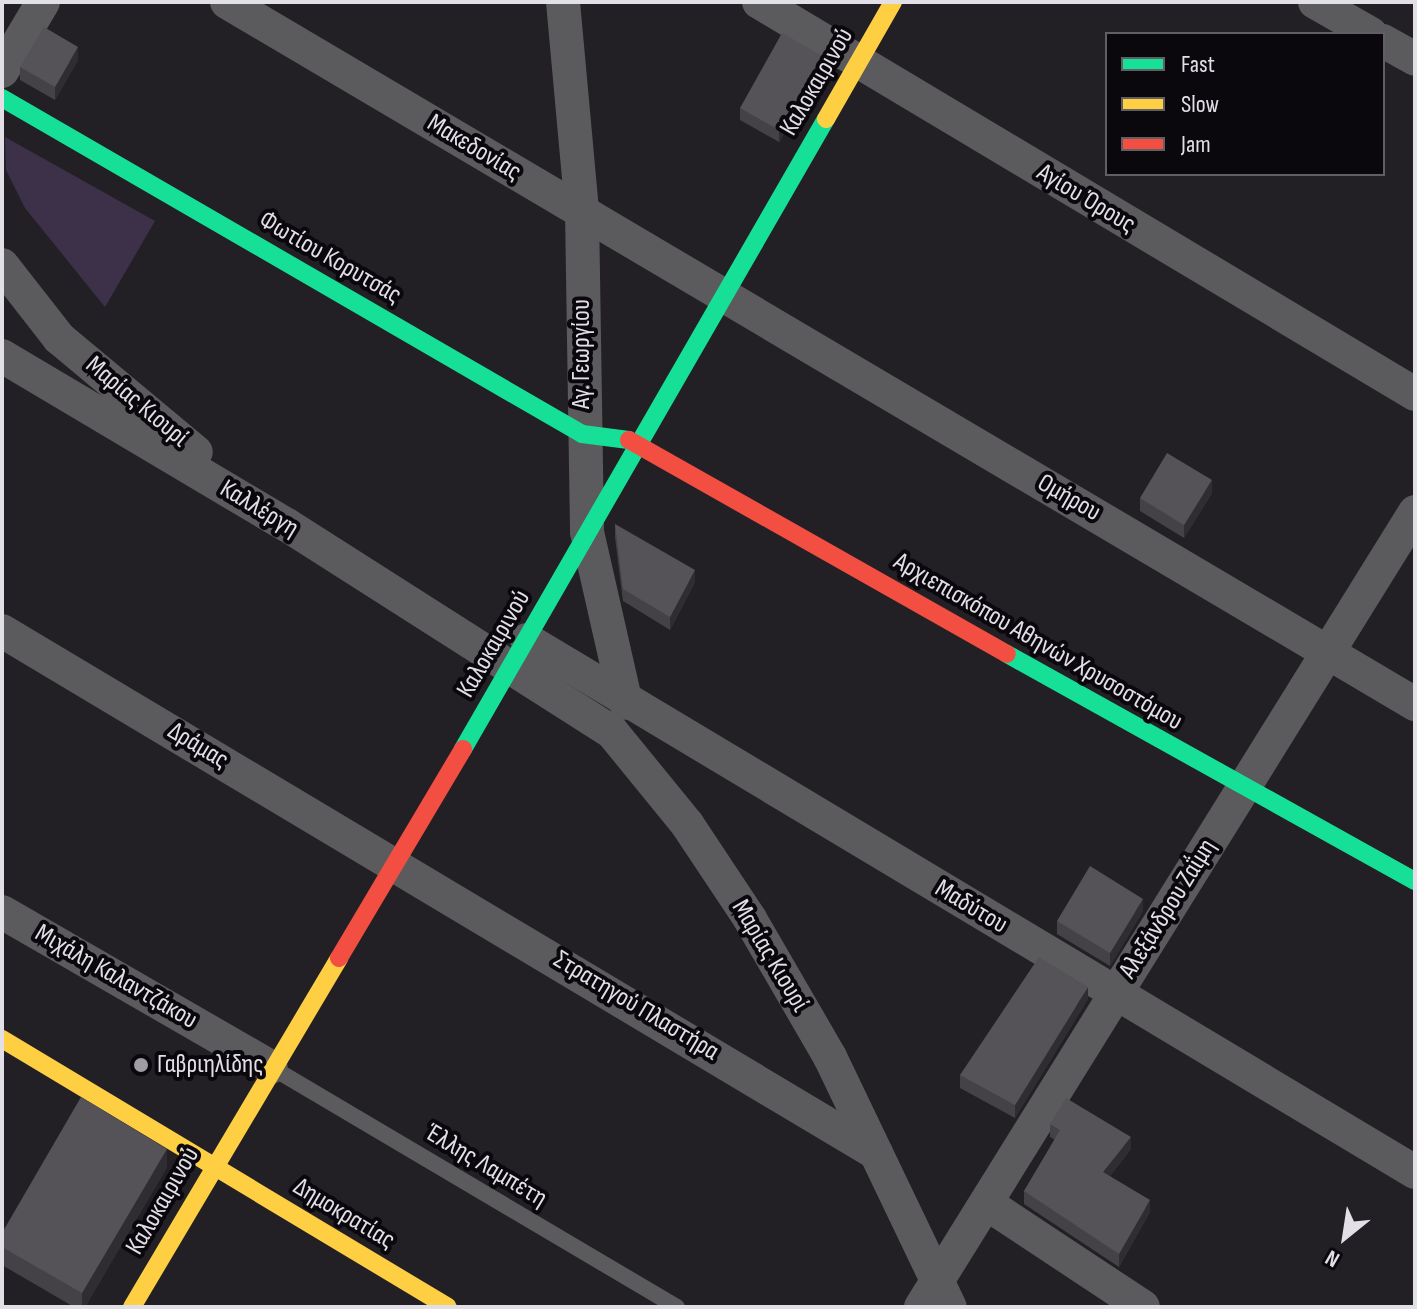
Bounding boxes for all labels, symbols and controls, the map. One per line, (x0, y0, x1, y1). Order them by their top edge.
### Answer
street label: Καλοκαιρινού (774, 23, 860, 141)
legend (1105, 32, 1385, 176)
text: Fast (1181, 50, 1215, 79)
text: Slow (1181, 90, 1219, 119)
street label: Μακεδονίας (421, 108, 527, 188)
text: Jam (1181, 130, 1211, 159)
street label: Αγίου Όρους (1031, 157, 1141, 241)
street label: Φωτίου Κορυτσάς (253, 205, 407, 311)
street label: Αγ. Γεωργίου (566, 299, 598, 409)
street label: Μαρίας Κιουρί (79, 350, 195, 454)
street label: Ομήρου (1032, 468, 1106, 528)
street label: Καλλέργη (214, 473, 304, 545)
street label: Αρχιεπισκόπου Αθηνών Χρυσοστόμου (888, 546, 1188, 738)
street label: Καλοκαιρινού (451, 585, 537, 703)
street label: Δράμας (162, 716, 234, 776)
street label: Αλεξάνδρου Ζαΐμη (1113, 834, 1223, 984)
street label: Μαδύτου (929, 873, 1013, 941)
street label: Μαρίας Κιουρί (724, 894, 816, 1018)
street label: Μιχάλη Καλαντζάκου (29, 918, 203, 1036)
street label: Στρατηγού Πλαστήρα (548, 944, 724, 1068)
place label: Γαβριηλίδης (157, 1049, 263, 1081)
marker: Γαβριηλίδης (132, 1056, 150, 1074)
street label: Έλλης Λαμπέτη (420, 1118, 552, 1214)
street label: Καλοκαιρινού (120, 1142, 206, 1260)
street label: Δημοκρατίας (288, 1172, 400, 1256)
north arrow (1305, 1197, 1385, 1277)
text: N (1321, 1244, 1345, 1273)

